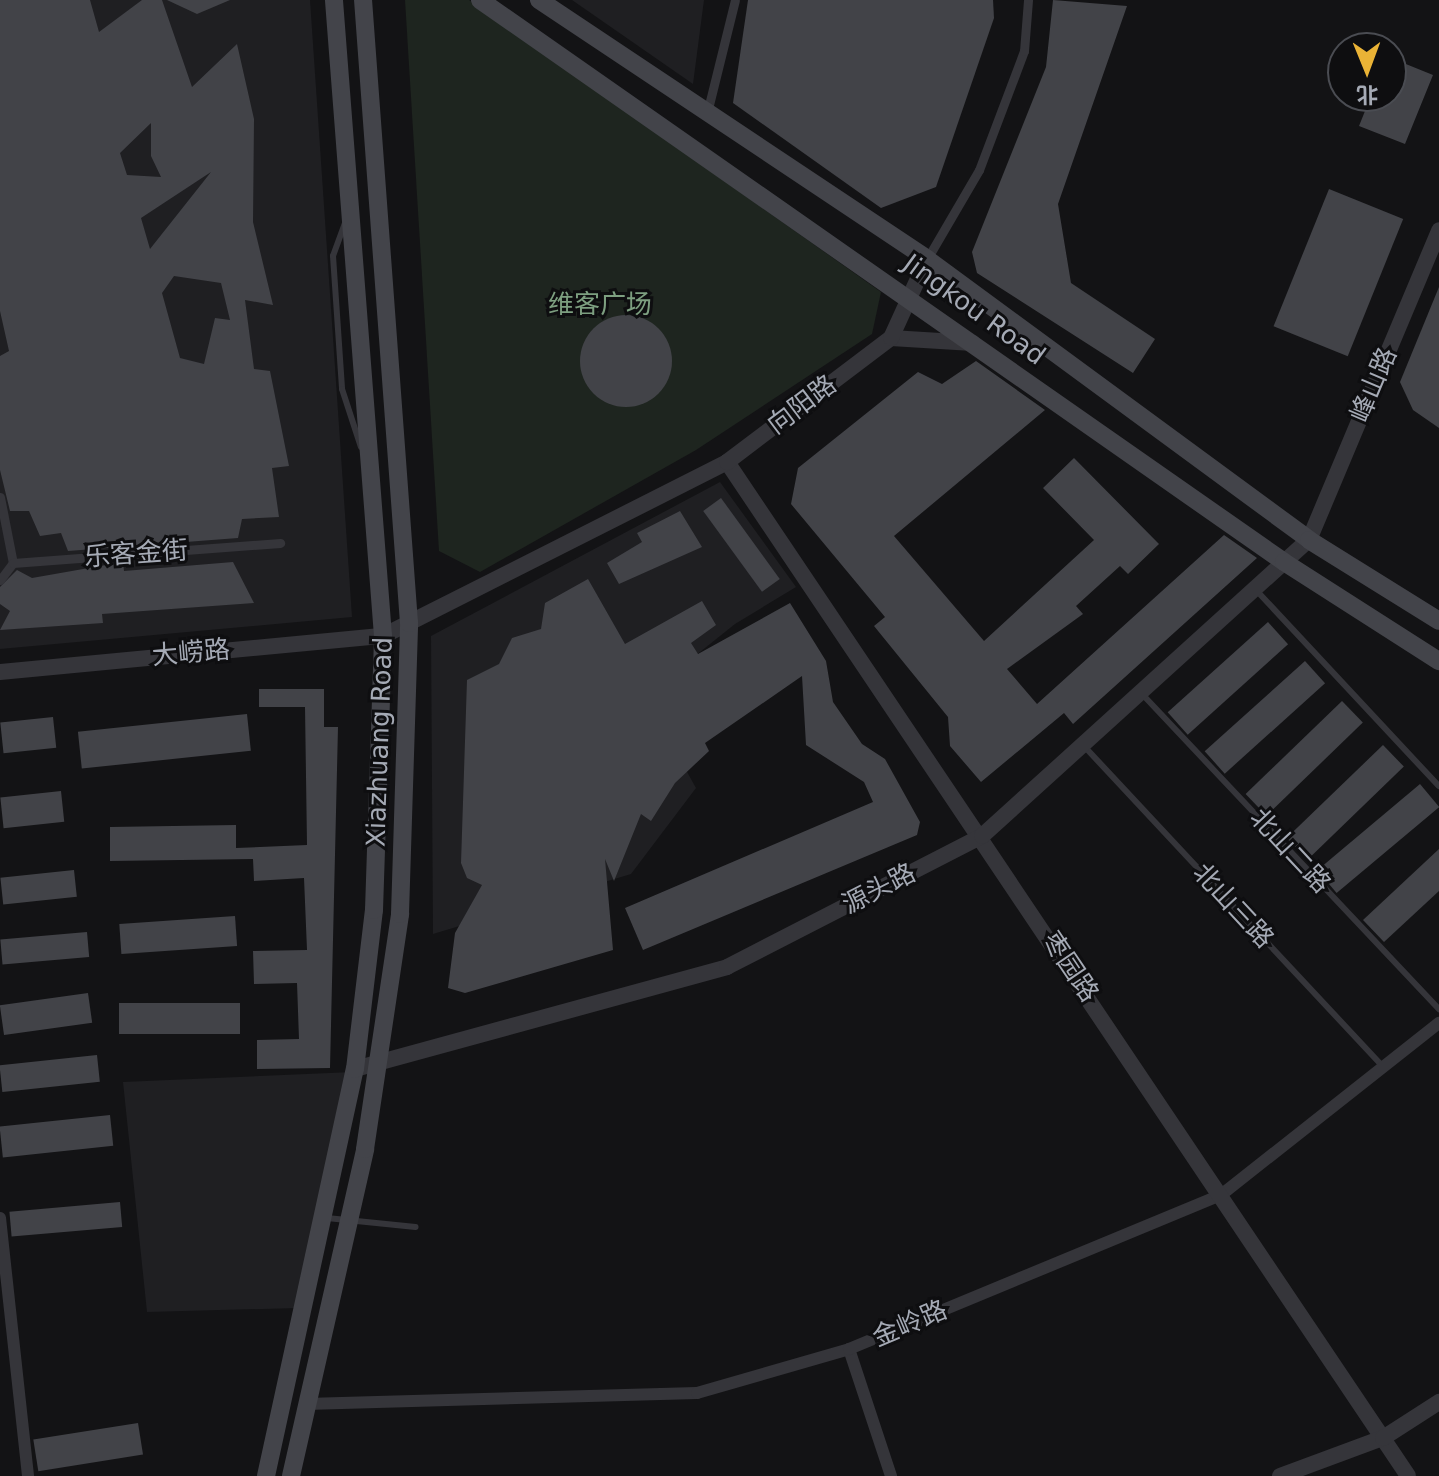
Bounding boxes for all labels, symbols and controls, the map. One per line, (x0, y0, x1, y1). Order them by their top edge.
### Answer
north arrow (1327, 32, 1407, 112)
text: 北 (1356, 82, 1379, 107)
street label: Jingkou Road (897, 248, 1051, 372)
park label: 维客广场 (548, 289, 652, 321)
street label: 峰山路 (1344, 343, 1404, 427)
street label: 向阳路 (761, 369, 843, 441)
street label: 乐客金街 (83, 535, 189, 573)
street label: 大崂路 (151, 634, 231, 672)
street label: Xiazhuang Road (361, 637, 399, 847)
street label: 北山二路 (1243, 802, 1337, 900)
street label: 源头路 (837, 857, 921, 921)
street label: 北山三路 (1186, 857, 1280, 955)
street label: 枣园路 (1035, 926, 1105, 1008)
street label: 金岭路 (868, 1294, 952, 1354)

